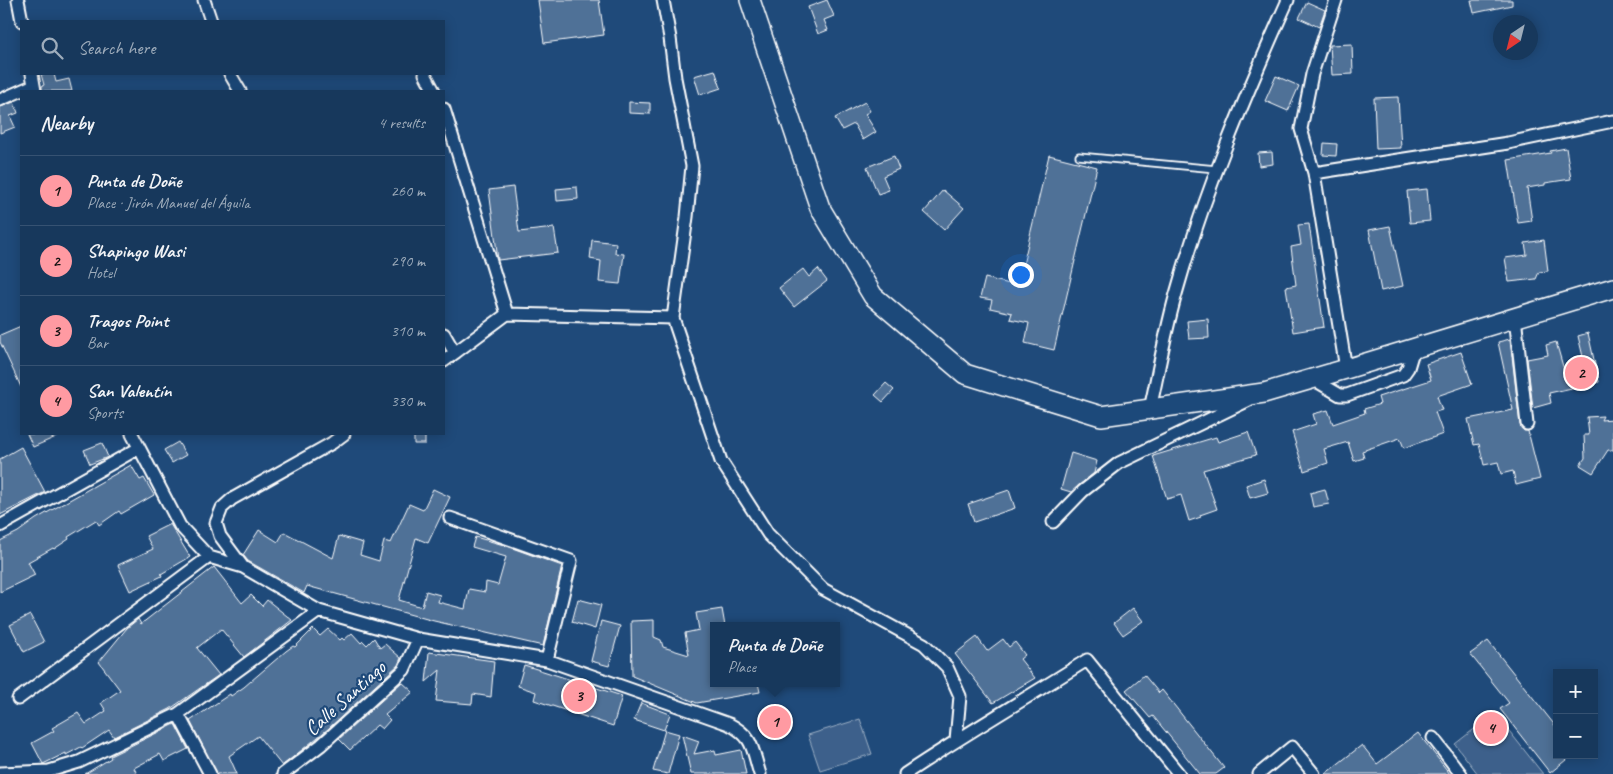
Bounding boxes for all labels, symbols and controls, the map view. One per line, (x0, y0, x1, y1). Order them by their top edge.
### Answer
north arrow (1493, 15, 1538, 60)
search box (20, 20, 445, 75)
icon: search (38, 34, 66, 62)
text: Search here (78, 36, 155, 60)
text: Nearby (40, 110, 93, 136)
text: 4 results (378, 113, 425, 133)
text: Punta de Doñe (87, 169, 181, 193)
text: 1 (52, 181, 60, 201)
text: 260 m (391, 181, 425, 201)
text: Place · Jirón Manuel del Águila (87, 193, 250, 213)
text: Shapingo Wasi (87, 239, 185, 263)
text: 2 (52, 251, 60, 271)
text: 290 m (391, 251, 425, 271)
your location (1008, 262, 1034, 288)
text: Hotel (87, 263, 115, 283)
text: Tragos Point (87, 309, 168, 333)
text: 3 (52, 321, 60, 341)
text: 310 m (391, 321, 425, 341)
text: Bar (87, 333, 108, 353)
pin: 2 (1565, 354, 1597, 392)
text: San Valentín (87, 379, 171, 403)
text: 4 (52, 391, 60, 411)
text: 330 m (391, 391, 425, 411)
text: Sports (87, 403, 123, 423)
popup (710, 622, 840, 687)
text: Punta de Doñe (728, 633, 822, 657)
street label: Calle Santiago (299, 654, 392, 741)
text: Place (728, 657, 756, 677)
map controls (1553, 669, 1598, 759)
button: + (1553, 669, 1598, 714)
pin: 3 (563, 677, 595, 715)
pin: 1 (759, 703, 791, 741)
pin: 4 (1475, 709, 1507, 747)
button: − (1553, 714, 1598, 759)

